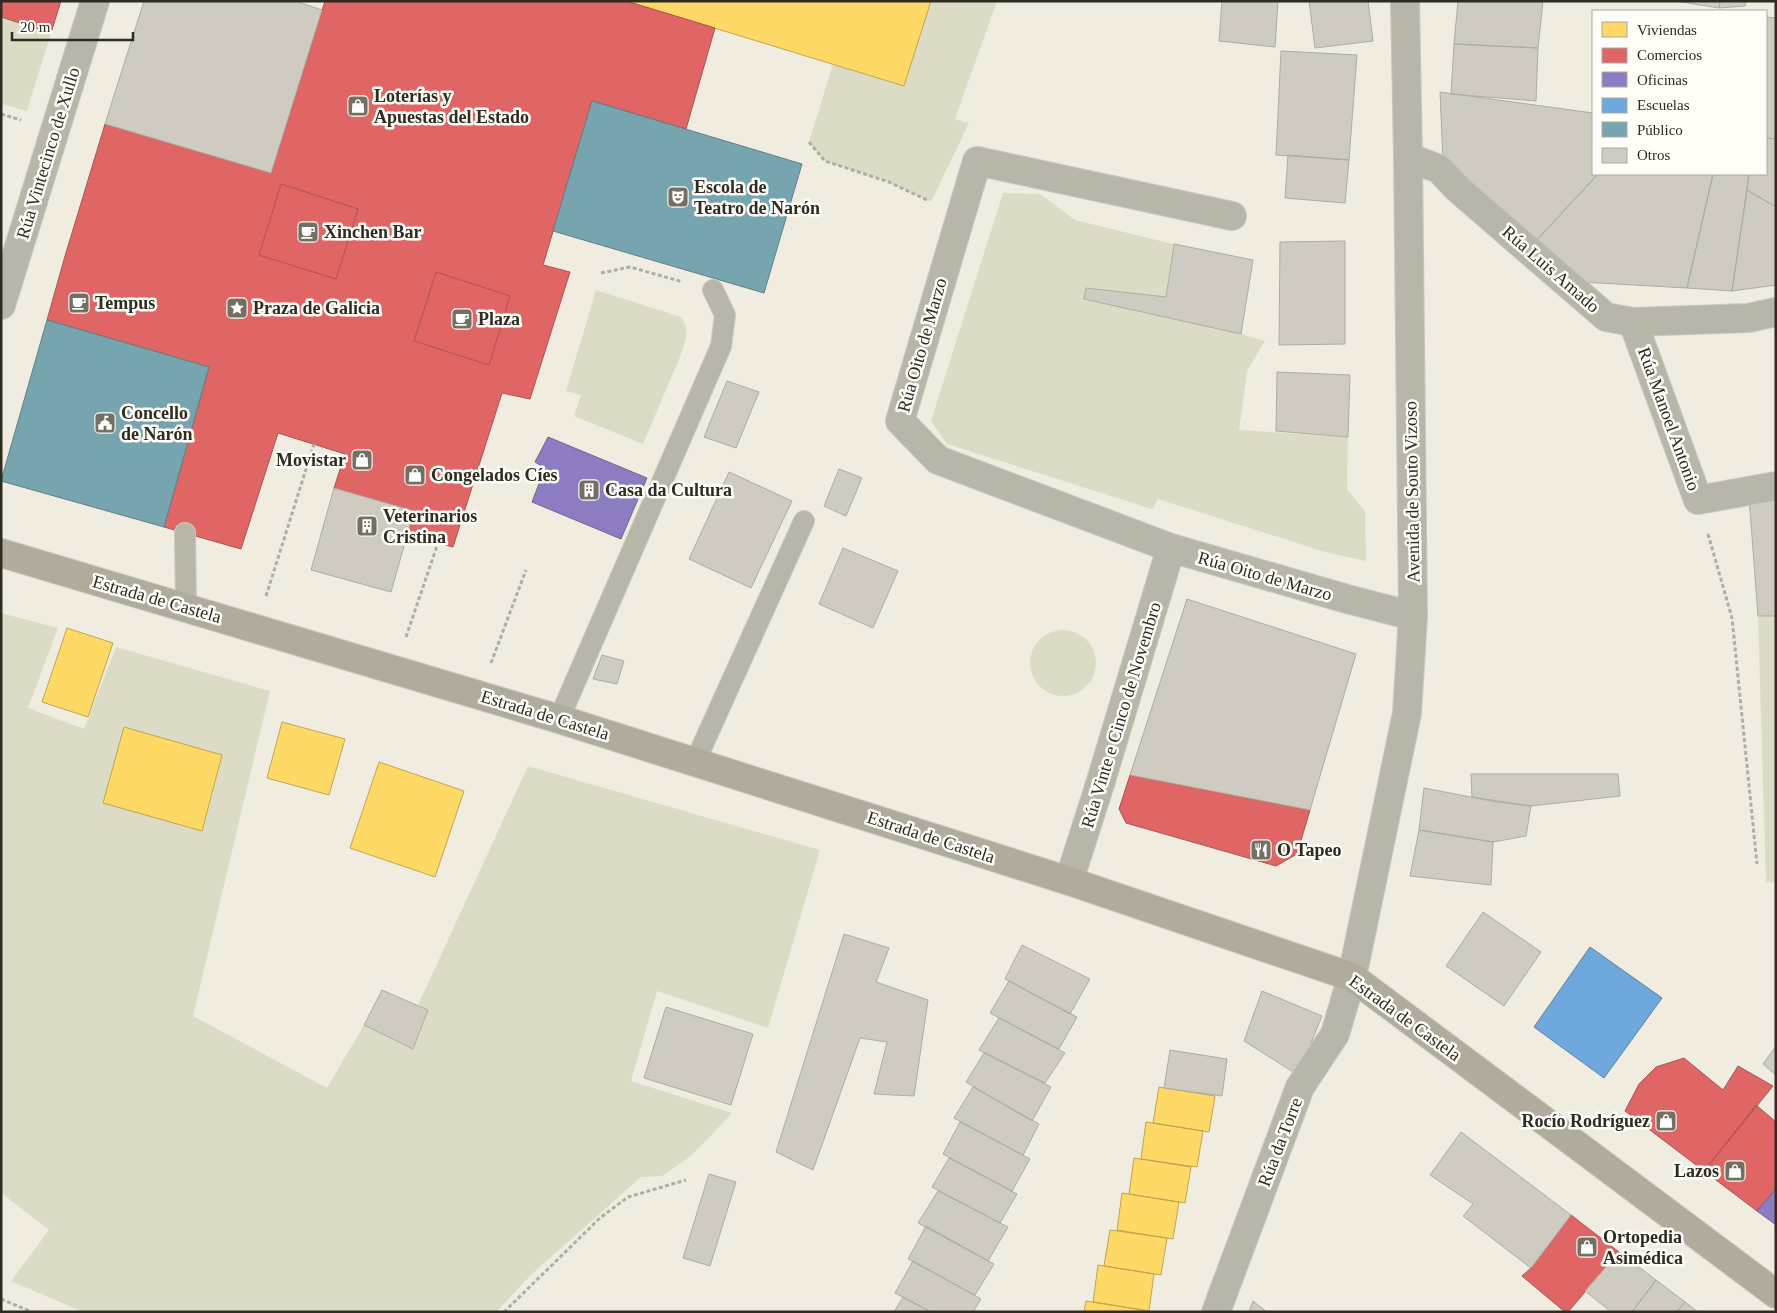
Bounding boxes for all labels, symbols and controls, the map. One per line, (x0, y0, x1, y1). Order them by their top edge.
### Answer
scale bar (12, 10, 134, 42)
legend (1592, 10, 1767, 175)
text: 20 m (20, 19, 51, 35)
text: Viviendas (1637, 22, 1697, 38)
text: Comercios (1637, 47, 1702, 63)
street label: Rúa Vintecinco de Xullo (12, 65, 84, 241)
text: Oficinas (1637, 72, 1688, 88)
place label: Loterías y Apuestas del Estado (374, 86, 529, 127)
shop icon: Loterías y Apuestas del Estado (346, 94, 370, 118)
text: Escuelas (1637, 97, 1690, 113)
text: Público (1637, 122, 1683, 138)
text: Otros (1637, 147, 1670, 163)
place label: Escola de Teatro de Narón (694, 177, 820, 218)
theatre icon: Escola de Teatro de Narón (666, 185, 690, 209)
cafe icon: Xinchen Bar (296, 220, 320, 244)
street label: Rúa Luis Amado (1498, 221, 1604, 317)
place label: Xinchen Bar (324, 222, 422, 242)
street label: Rúa Oito de Marzo (893, 276, 951, 414)
cafe icon: Tempus (67, 291, 91, 315)
place label: Tempus (95, 293, 155, 313)
place icon: Praza de Galicia (225, 296, 249, 320)
place label: Praza de Galicia (253, 298, 380, 318)
cafe icon: Plaza (450, 307, 474, 331)
place label: Plaza (478, 309, 520, 329)
street label: Rúa Manoel Antonio (1634, 345, 1704, 493)
street label: Avenida de Souto Vizoso (1400, 401, 1424, 583)
place label: Concello de Narón (121, 403, 193, 444)
public building icon: Concello de Narón (93, 411, 117, 435)
shop icon: Movistar (350, 448, 374, 472)
place label: Movistar (276, 450, 346, 470)
shop icon: Congelados Cíes (403, 463, 427, 487)
place label: Congelados Cíes (431, 465, 558, 485)
building icon: Casa da Cultura (577, 478, 601, 502)
place label: Casa da Cultura (605, 480, 732, 500)
place label: Veterinarios Cristina (383, 506, 477, 547)
building icon: Veterinarios Cristina (355, 514, 379, 538)
street label: Rúa Oito de Marzo (1196, 547, 1334, 605)
street label: Estrada de Castela (90, 571, 224, 627)
street label: Rúa Vinte e Cinco de Novembro (1077, 600, 1165, 830)
street label: Estrada de Castela (479, 686, 611, 744)
street label: Estrada de Castela (865, 807, 997, 867)
restaurant icon: O Tapeo (1249, 838, 1273, 862)
place label: O Tapeo (1277, 840, 1342, 860)
street label: Estrada de Castela (1345, 971, 1465, 1065)
street label: Rúa da Torre (1254, 1095, 1306, 1189)
shop icon: Rocío Rodríguez (1654, 1109, 1678, 1133)
place label: Rocío Rodríguez (1522, 1111, 1650, 1131)
shop icon: Lazos (1723, 1159, 1747, 1183)
place label: Lazos (1674, 1161, 1719, 1181)
place label: Ortopedia Asimédica (1603, 1227, 1683, 1268)
shop icon: Ortopedia Asimédica (1575, 1235, 1599, 1259)

